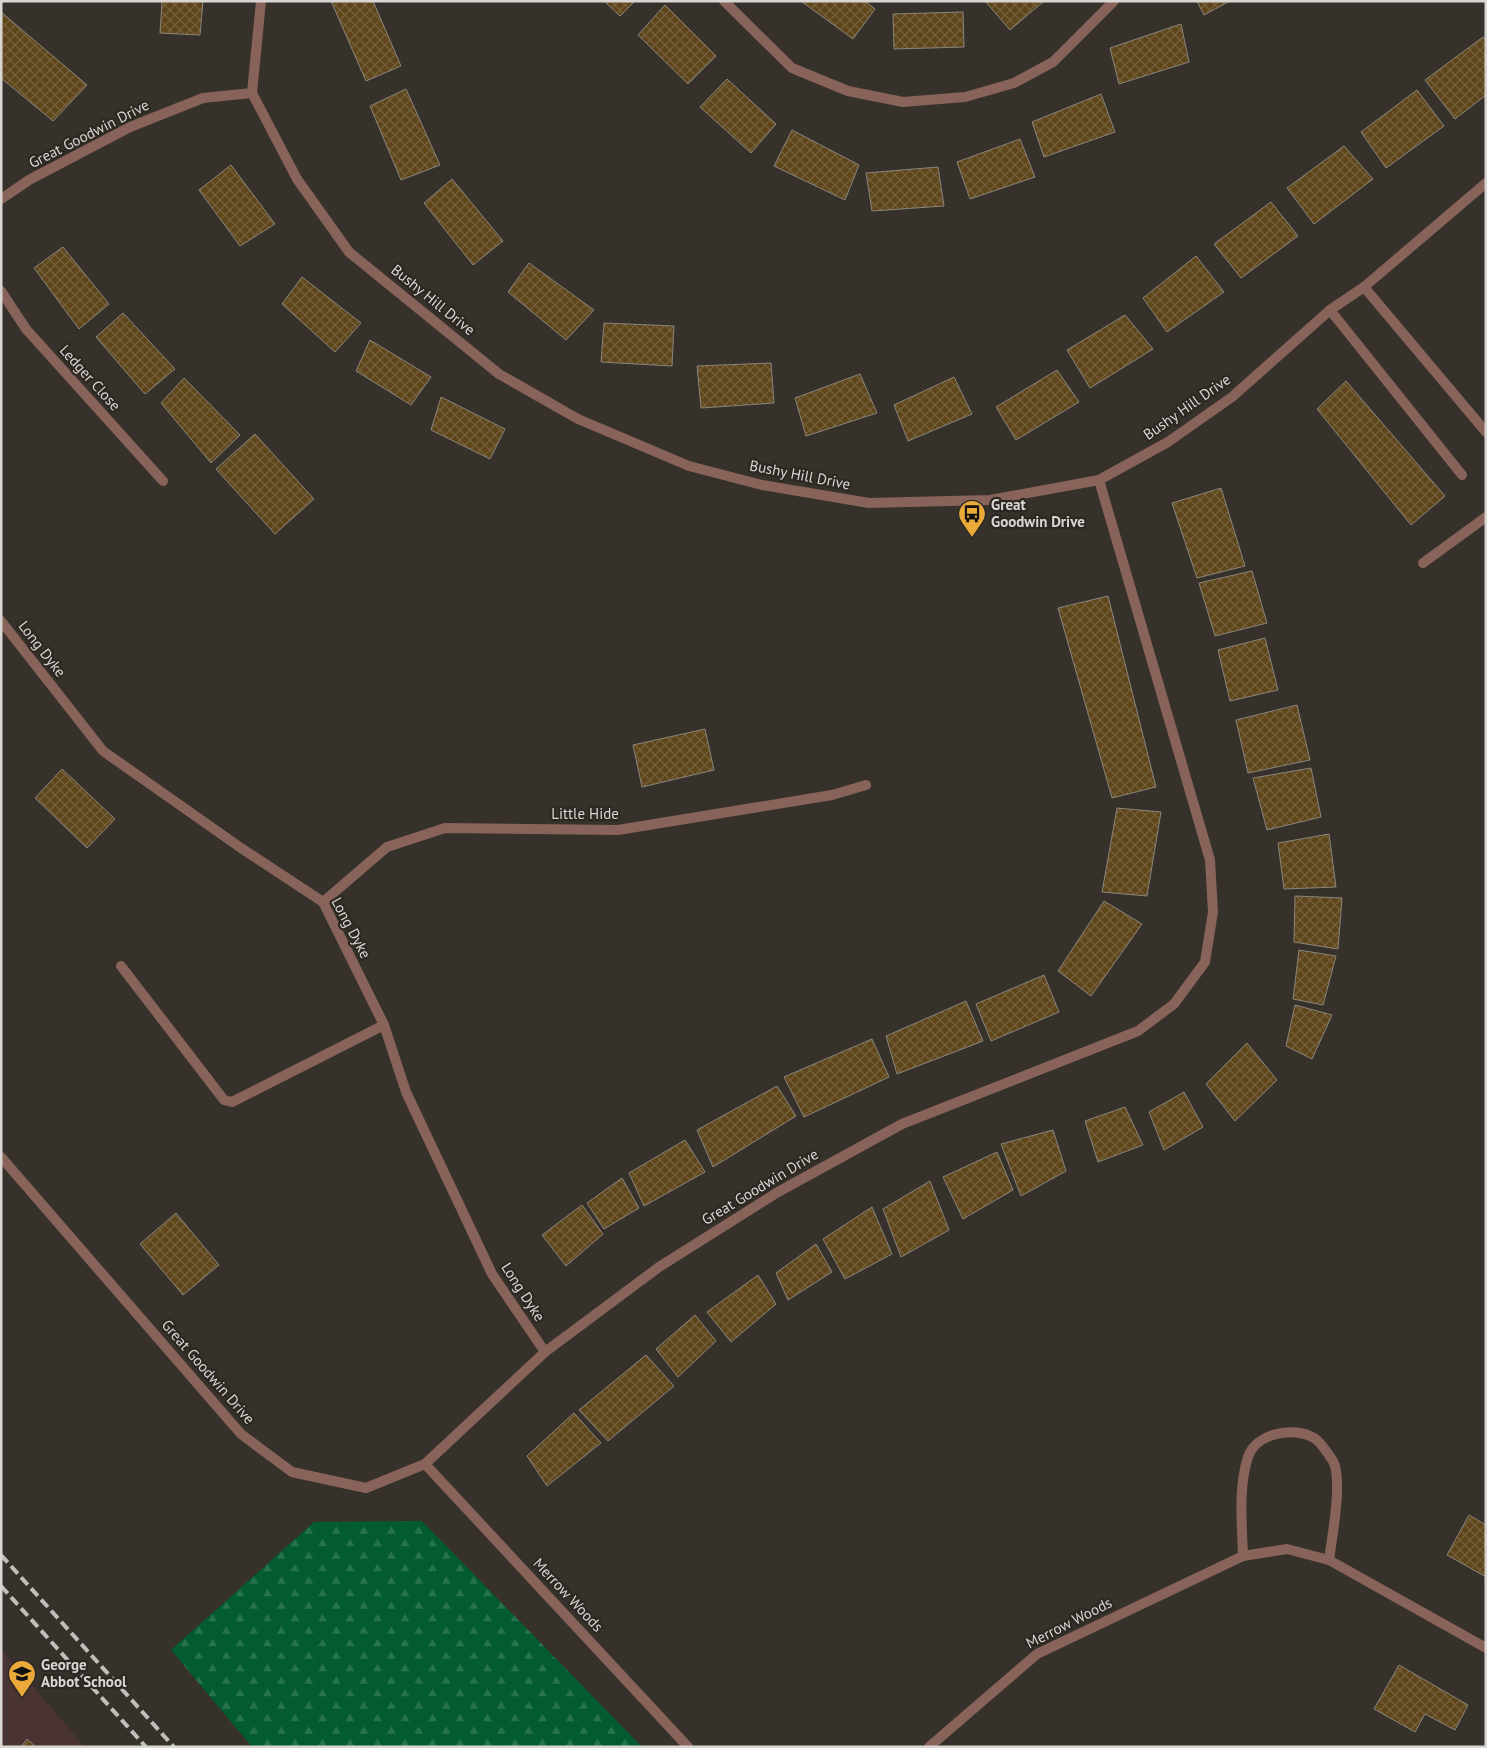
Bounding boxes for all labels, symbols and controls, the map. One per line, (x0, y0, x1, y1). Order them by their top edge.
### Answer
street label: Great Goodwin Drive (25, 95, 152, 172)
street label: Bushy Hill Drive (388, 260, 479, 339)
street label: Ledger Close (56, 341, 125, 415)
street label: Bushy Hill Drive (1139, 369, 1234, 444)
street label: Bushy Hill Drive (748, 455, 852, 494)
place label: Great Goodwin Drive (991, 495, 1085, 531)
bus stop icon: Great Goodwin Drive (957, 499, 987, 538)
street label: Long Dyke (14, 617, 70, 681)
street label: Little Hide (551, 804, 619, 823)
street label: Long Dyke (327, 894, 375, 962)
street label: Great Goodwin Drive (698, 1144, 821, 1229)
street label: Long Dyke (497, 1259, 549, 1325)
street label: Great Goodwin Drive (158, 1315, 259, 1428)
street label: Merrow Woods (529, 1554, 607, 1636)
street label: Merrow Woods (1022, 1593, 1115, 1652)
place label: George Abbot School (41, 1655, 127, 1691)
school or university icon: George Abbot School (7, 1659, 37, 1698)

